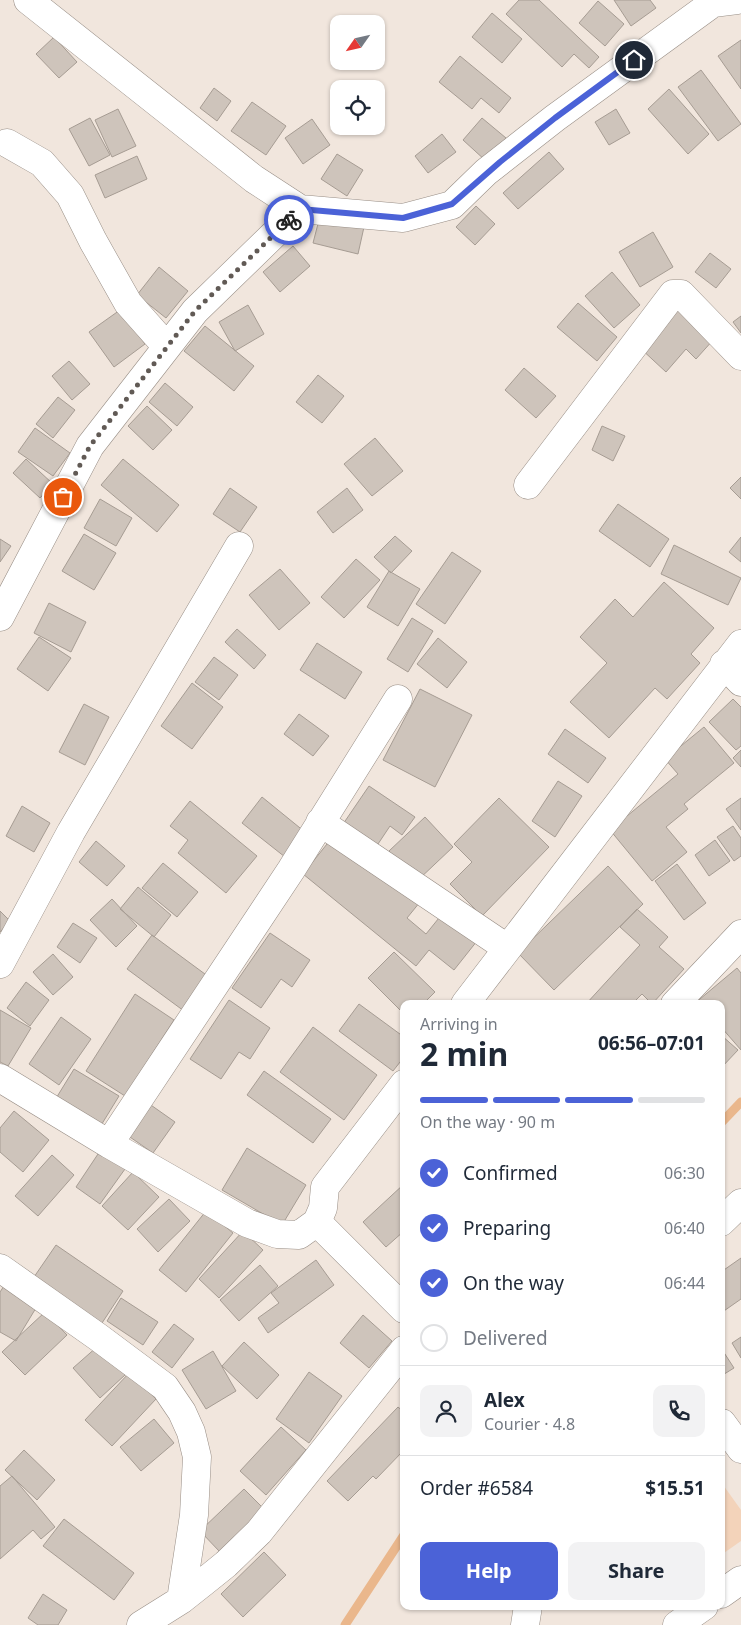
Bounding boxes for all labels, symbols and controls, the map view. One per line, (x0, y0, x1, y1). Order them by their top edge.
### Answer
north arrow (330, 15, 385, 70)
map controls (330, 15, 385, 135)
pin (613, 39, 655, 81)
icon: home (620, 46, 648, 74)
button: locate (330, 80, 385, 135)
courier (264, 195, 314, 245)
icon: bike (275, 206, 303, 234)
pin (42, 476, 84, 518)
icon: bag (49, 483, 77, 511)
text: Arriving in (420, 1013, 498, 1035)
text: 06:56–07:01 (598, 1030, 705, 1056)
text: 2 min (420, 1032, 508, 1075)
text: On the way · 90 m (420, 1111, 555, 1133)
icon: check (420, 1159, 448, 1187)
text: Confirmed (463, 1160, 558, 1186)
text: 06:30 (664, 1162, 705, 1184)
icon: check (420, 1214, 448, 1242)
text: Preparing (463, 1215, 551, 1241)
text: 06:40 (664, 1217, 705, 1239)
icon: check (420, 1269, 448, 1297)
text: On the way (463, 1270, 564, 1296)
text: 06:44 (664, 1272, 705, 1294)
text: Delivered (463, 1325, 548, 1351)
button: person (420, 1385, 472, 1437)
button: phone (653, 1385, 705, 1437)
text: Alex (484, 1387, 525, 1413)
text: Courier · 4.8 (484, 1413, 575, 1435)
text: Order #6584 (420, 1475, 533, 1501)
text: $15.51 (645, 1475, 705, 1501)
button: Help (420, 1542, 558, 1600)
button: Share (568, 1542, 705, 1600)

